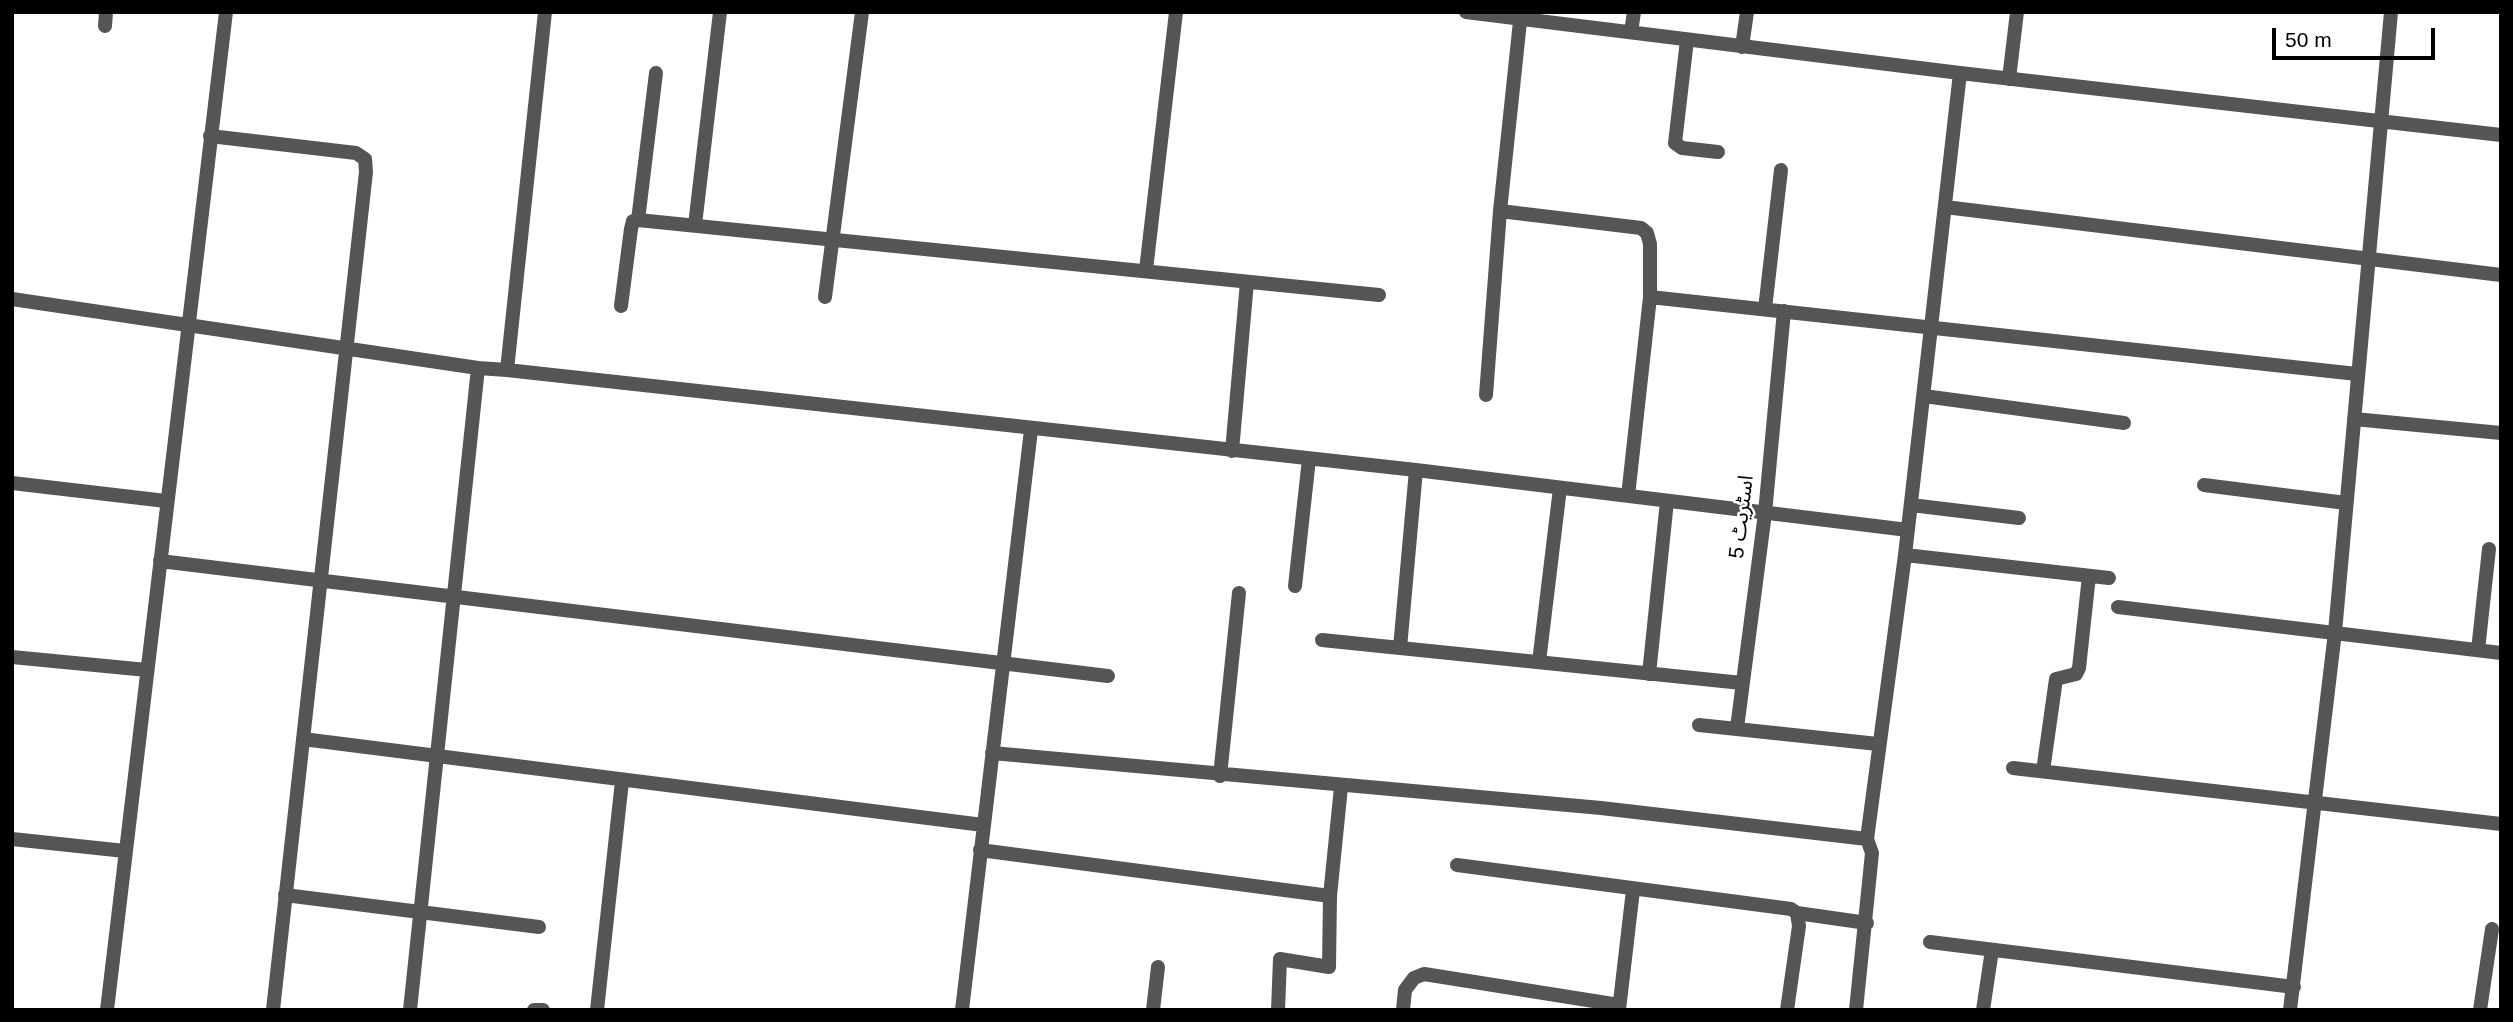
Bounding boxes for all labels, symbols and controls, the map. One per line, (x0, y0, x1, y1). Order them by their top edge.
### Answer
scale bar (2275, 14, 2438, 58)
text: 50 m (2285, 28, 2332, 51)
street label: اسٹریٹ 5 (1724, 474, 1760, 560)

